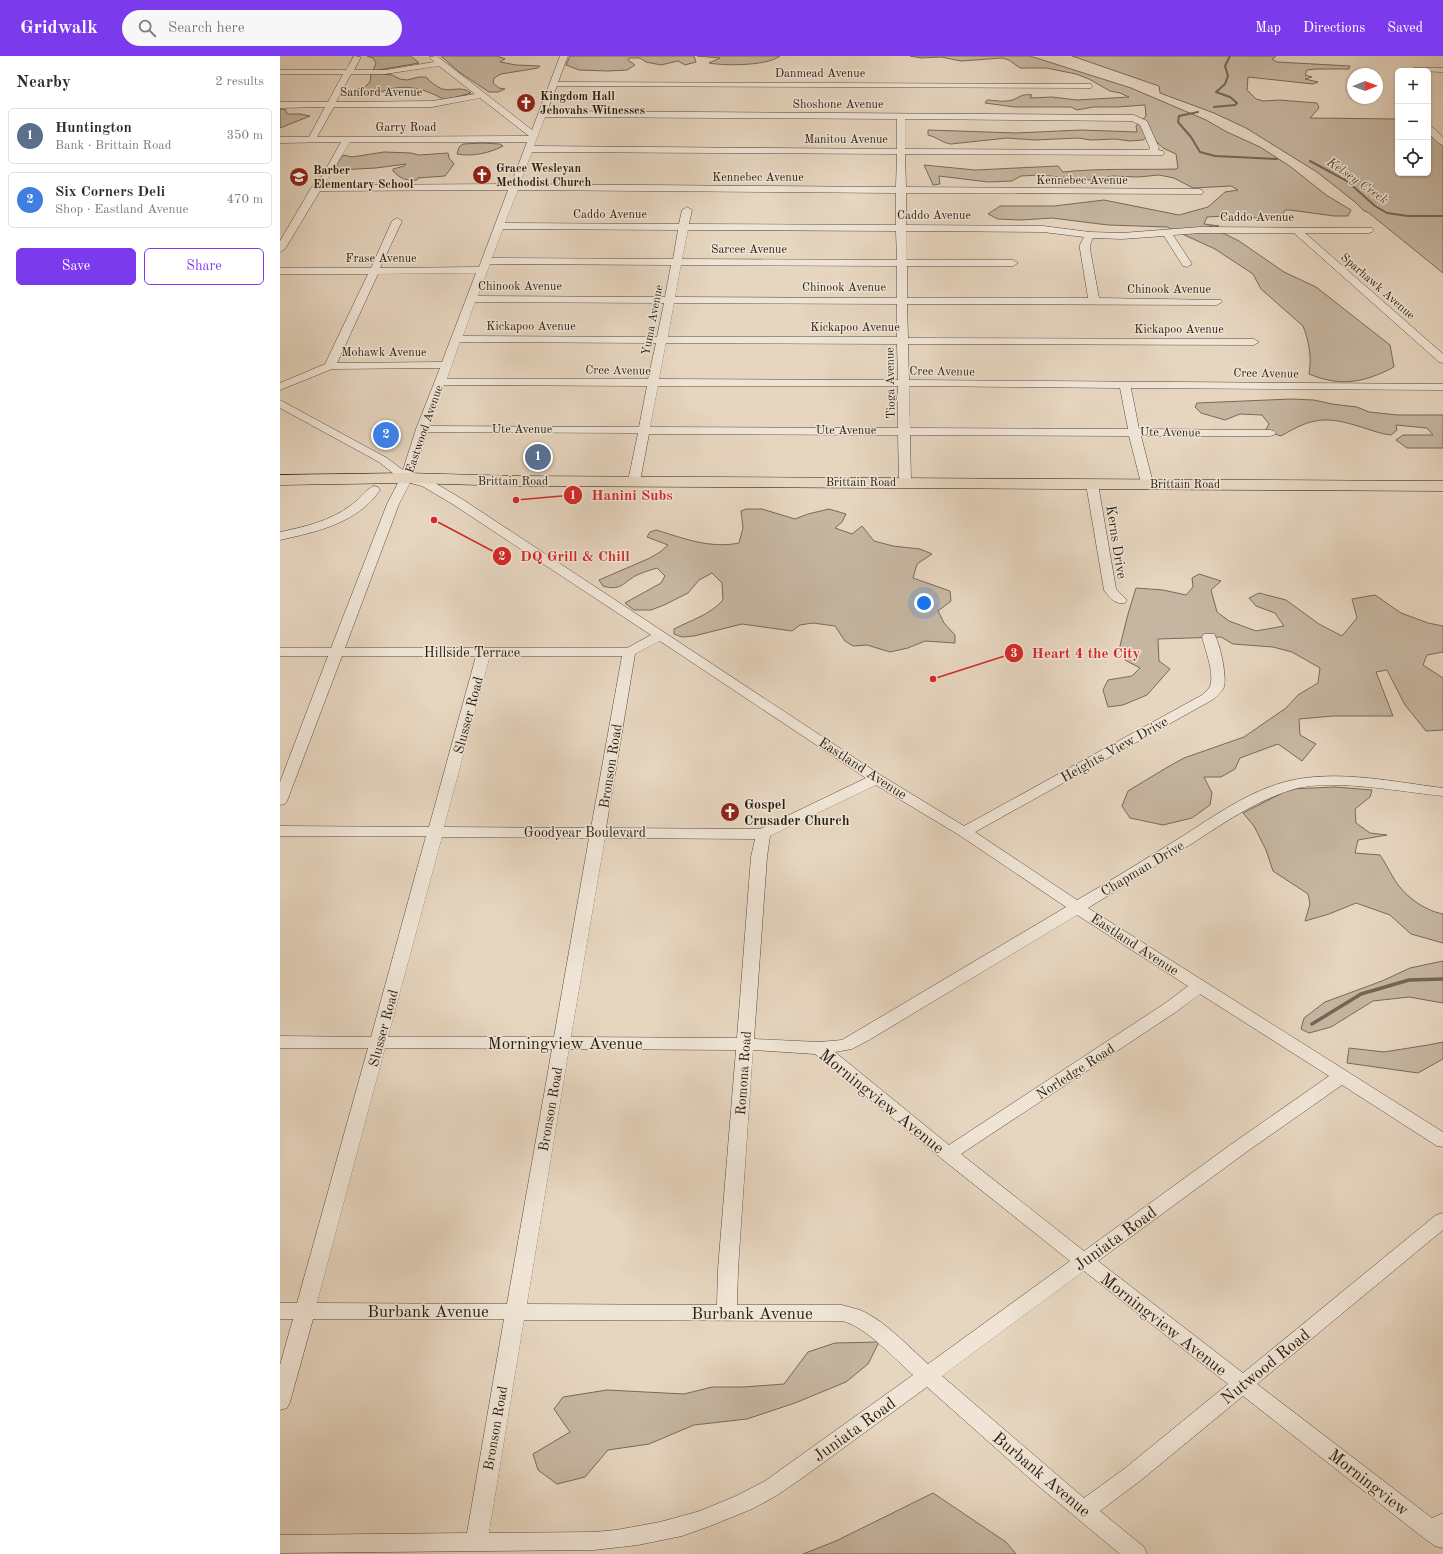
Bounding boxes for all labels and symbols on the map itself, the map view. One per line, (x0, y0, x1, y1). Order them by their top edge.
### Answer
street label: Danmead Avenue (775, 68, 866, 80)
north arrow (1347, 68, 1383, 104)
street label: Sanford Avenue (340, 87, 423, 99)
place label: Kingdom Hall Jehovahs Witnesses (540, 91, 645, 117)
church icon: Kingdom Hall Jehovahs Witnesses (515, 92, 537, 114)
street label: Shoshone Avenue (792, 99, 884, 111)
street label: Garry Road (376, 122, 436, 134)
street label: Manitou Avenue (804, 134, 888, 146)
water label: Kelsey Creek (1323, 155, 1390, 207)
place label: Grace Wesleyan Methodist Church (496, 163, 591, 189)
church icon: Grace Wesleyan Methodist Church (471, 164, 493, 186)
place label: Barber Elementary School (313, 165, 414, 191)
school or university icon: Barber Elementary School (288, 166, 310, 188)
street label: Kennebec Avenue (712, 172, 804, 184)
street label: Kennebec Avenue (1036, 175, 1128, 187)
street label: Caddo Avenue (573, 209, 647, 221)
street label: Caddo Avenue (897, 210, 971, 222)
street label: Caddo Avenue (1220, 212, 1294, 224)
street label: Sarcee Avenue (711, 244, 787, 256)
street label: Sparhawk Avenue (1338, 251, 1417, 322)
street label: Frase Avenue (345, 253, 417, 265)
street label: Chinook Avenue (478, 281, 562, 293)
street label: Chinook Avenue (802, 282, 886, 294)
street label: Yuma Avenue (640, 283, 666, 357)
street label: Chinook Avenue (1127, 284, 1211, 296)
street label: Kickapoo Avenue (486, 321, 576, 333)
street label: Kickapoo Avenue (810, 322, 900, 334)
street label: Kickapoo Avenue (1134, 324, 1224, 336)
street label: Mohawk Avenue (341, 347, 427, 359)
street label: Tioga Avenue (884, 347, 898, 419)
street label: Cree Avenue (585, 364, 651, 378)
street label: Cree Avenue (909, 365, 975, 379)
street label: Cree Avenue (1233, 367, 1299, 381)
street label: Eastwood Avenue (404, 383, 446, 475)
pin: 2 (373, 420, 399, 450)
street label: Ute Avenue (492, 424, 553, 436)
street label: Ute Avenue (816, 425, 877, 437)
street label: Ute Avenue (1140, 426, 1201, 440)
pin: 1 (525, 442, 551, 472)
street label: Brittain Road (478, 476, 548, 488)
street label: Brittain Road (826, 477, 896, 489)
street label: Brittain Road (1150, 479, 1220, 491)
callout: Hanini Subs (563, 481, 680, 508)
text: Hanini Subs (591, 489, 673, 504)
text: 1 (570, 490, 576, 502)
street label: Kerns Drive (1103, 505, 1129, 580)
callout: DQ Grill & Chill (492, 542, 638, 569)
text: DQ Grill & Chill (520, 550, 630, 565)
text: 2 (499, 551, 506, 563)
your location (914, 593, 934, 613)
callout: Heart 4 the City (1004, 639, 1149, 666)
street label: Hillside Terrace (424, 646, 520, 660)
text: Heart 4 the City (1032, 647, 1141, 662)
text: 3 (1011, 648, 1018, 660)
street label: Slusser Road (452, 675, 486, 755)
street label: Heights View Drive (1059, 715, 1170, 785)
street label: Bronson Road (597, 723, 625, 810)
street label: Eastland Avenue (816, 735, 909, 802)
place label: Gospel Crusader Church (744, 798, 850, 828)
church icon: Gospel Crusader Church (719, 801, 741, 823)
street label: Goodyear Boulevard (524, 826, 646, 840)
street label: Chapman Drive (1098, 839, 1187, 899)
street label: Eastland Avenue (1088, 911, 1181, 978)
street label: Slusser Road (367, 988, 401, 1068)
street label: Romona Road (734, 1030, 754, 1116)
street label: Morningview Avenue (487, 1036, 643, 1053)
street label: Norledge Road (1034, 1041, 1117, 1102)
street label: Morningview Avenue (815, 1047, 947, 1158)
street label: Bronson Road (537, 1066, 565, 1153)
street label: Juniata Road (1071, 1204, 1160, 1275)
street label: Morningview Avenue (1097, 1271, 1230, 1380)
street label: Burbank Avenue (367, 1304, 489, 1321)
street label: Burbank Avenue (691, 1306, 813, 1323)
street label: Nutwood Road (1218, 1326, 1314, 1408)
street label: Bronson Road (482, 1385, 510, 1472)
street label: Juniata Road (810, 1395, 899, 1466)
street label: Burbank Avenue (989, 1430, 1093, 1521)
street label: Morningview (1325, 1447, 1411, 1520)

